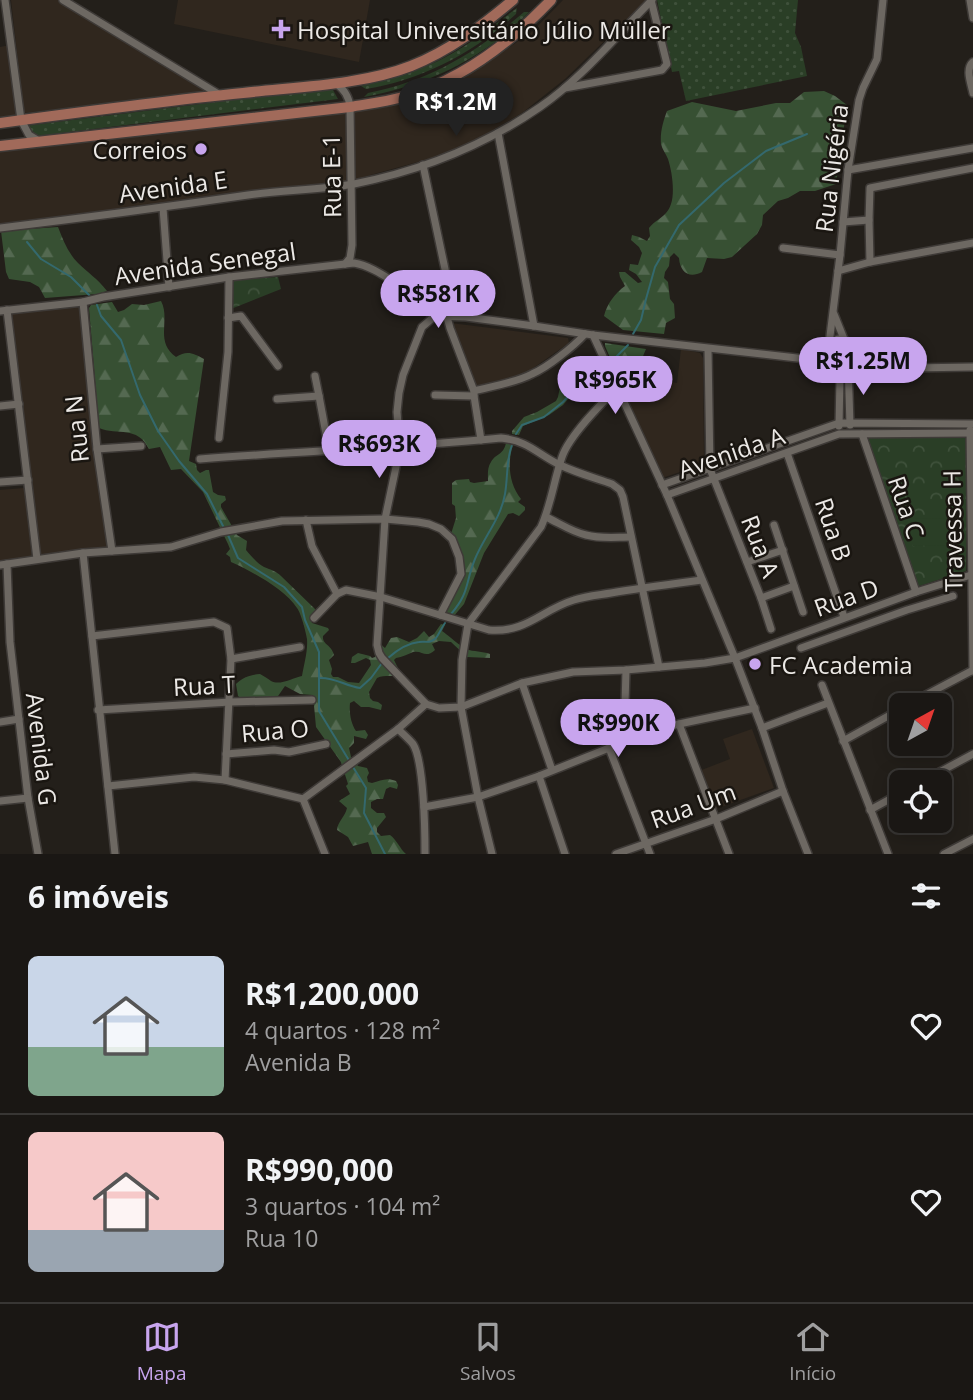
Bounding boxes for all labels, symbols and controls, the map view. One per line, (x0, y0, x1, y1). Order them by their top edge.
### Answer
place label: Hospital Universitário Júlio Müller (297, 13, 671, 46)
marker: Hospital Universitário Júlio Müller (271, 19, 291, 39)
pin: R$1.2M (399, 78, 513, 138)
text: R$1.2M (415, 85, 497, 117)
street label: Rua Nigéria (807, 102, 855, 234)
place label: Correios (92, 133, 187, 166)
street label: Rua E-1 (314, 134, 348, 218)
marker: Correios (193, 141, 209, 157)
street label: Avenida E (117, 162, 229, 210)
street label: Avenida Senegal (112, 234, 298, 292)
pin: R$581K (381, 270, 495, 330)
text: R$581K (396, 277, 480, 309)
pin: R$1.25M (798, 338, 928, 397)
text: R$1.25M (815, 344, 911, 376)
pin: R$965K (558, 356, 672, 416)
text: R$965K (573, 363, 657, 395)
street label: Rua N (56, 394, 96, 464)
street label: Avenida A (673, 418, 790, 486)
pin: R$693K (322, 420, 436, 480)
text: R$693K (337, 427, 421, 459)
street label: Travessa H (934, 470, 970, 592)
street label: Rua C (881, 471, 933, 543)
street label: Rua B (808, 493, 860, 565)
street label: Rua A (734, 510, 788, 583)
street label: Rua D (809, 570, 883, 624)
place label: FC Academia (769, 648, 913, 681)
marker: FC Academia (747, 656, 763, 672)
street label: Rua T (172, 667, 236, 703)
street label: Avenida G (19, 691, 65, 807)
north arrow (889, 693, 952, 756)
map controls (889, 693, 952, 833)
pin: R$990K (561, 700, 675, 759)
text: R$990K (576, 706, 660, 738)
street label: Rua O (240, 711, 310, 749)
button: locate (889, 770, 952, 833)
street label: Rua Um (646, 774, 740, 836)
text: 6 imóveis (28, 876, 169, 917)
icon: filters (907, 877, 945, 915)
text: R$1,200,000 (245, 973, 419, 1014)
icon: home (84, 984, 168, 1068)
icon: heart (907, 1007, 945, 1045)
text: 4 quartos · 128 m² (245, 1014, 440, 1046)
text: Avenida B (245, 1046, 352, 1078)
text: R$990,000 (245, 1149, 393, 1190)
icon: home (84, 1160, 168, 1244)
icon: heart (907, 1183, 945, 1221)
text: 3 quartos · 104 m² (245, 1190, 440, 1222)
text: Rua 10 (245, 1222, 318, 1254)
tab: Mapa (137, 1318, 187, 1386)
tab: Salvos (460, 1318, 516, 1386)
tab: Início (789, 1318, 836, 1386)

